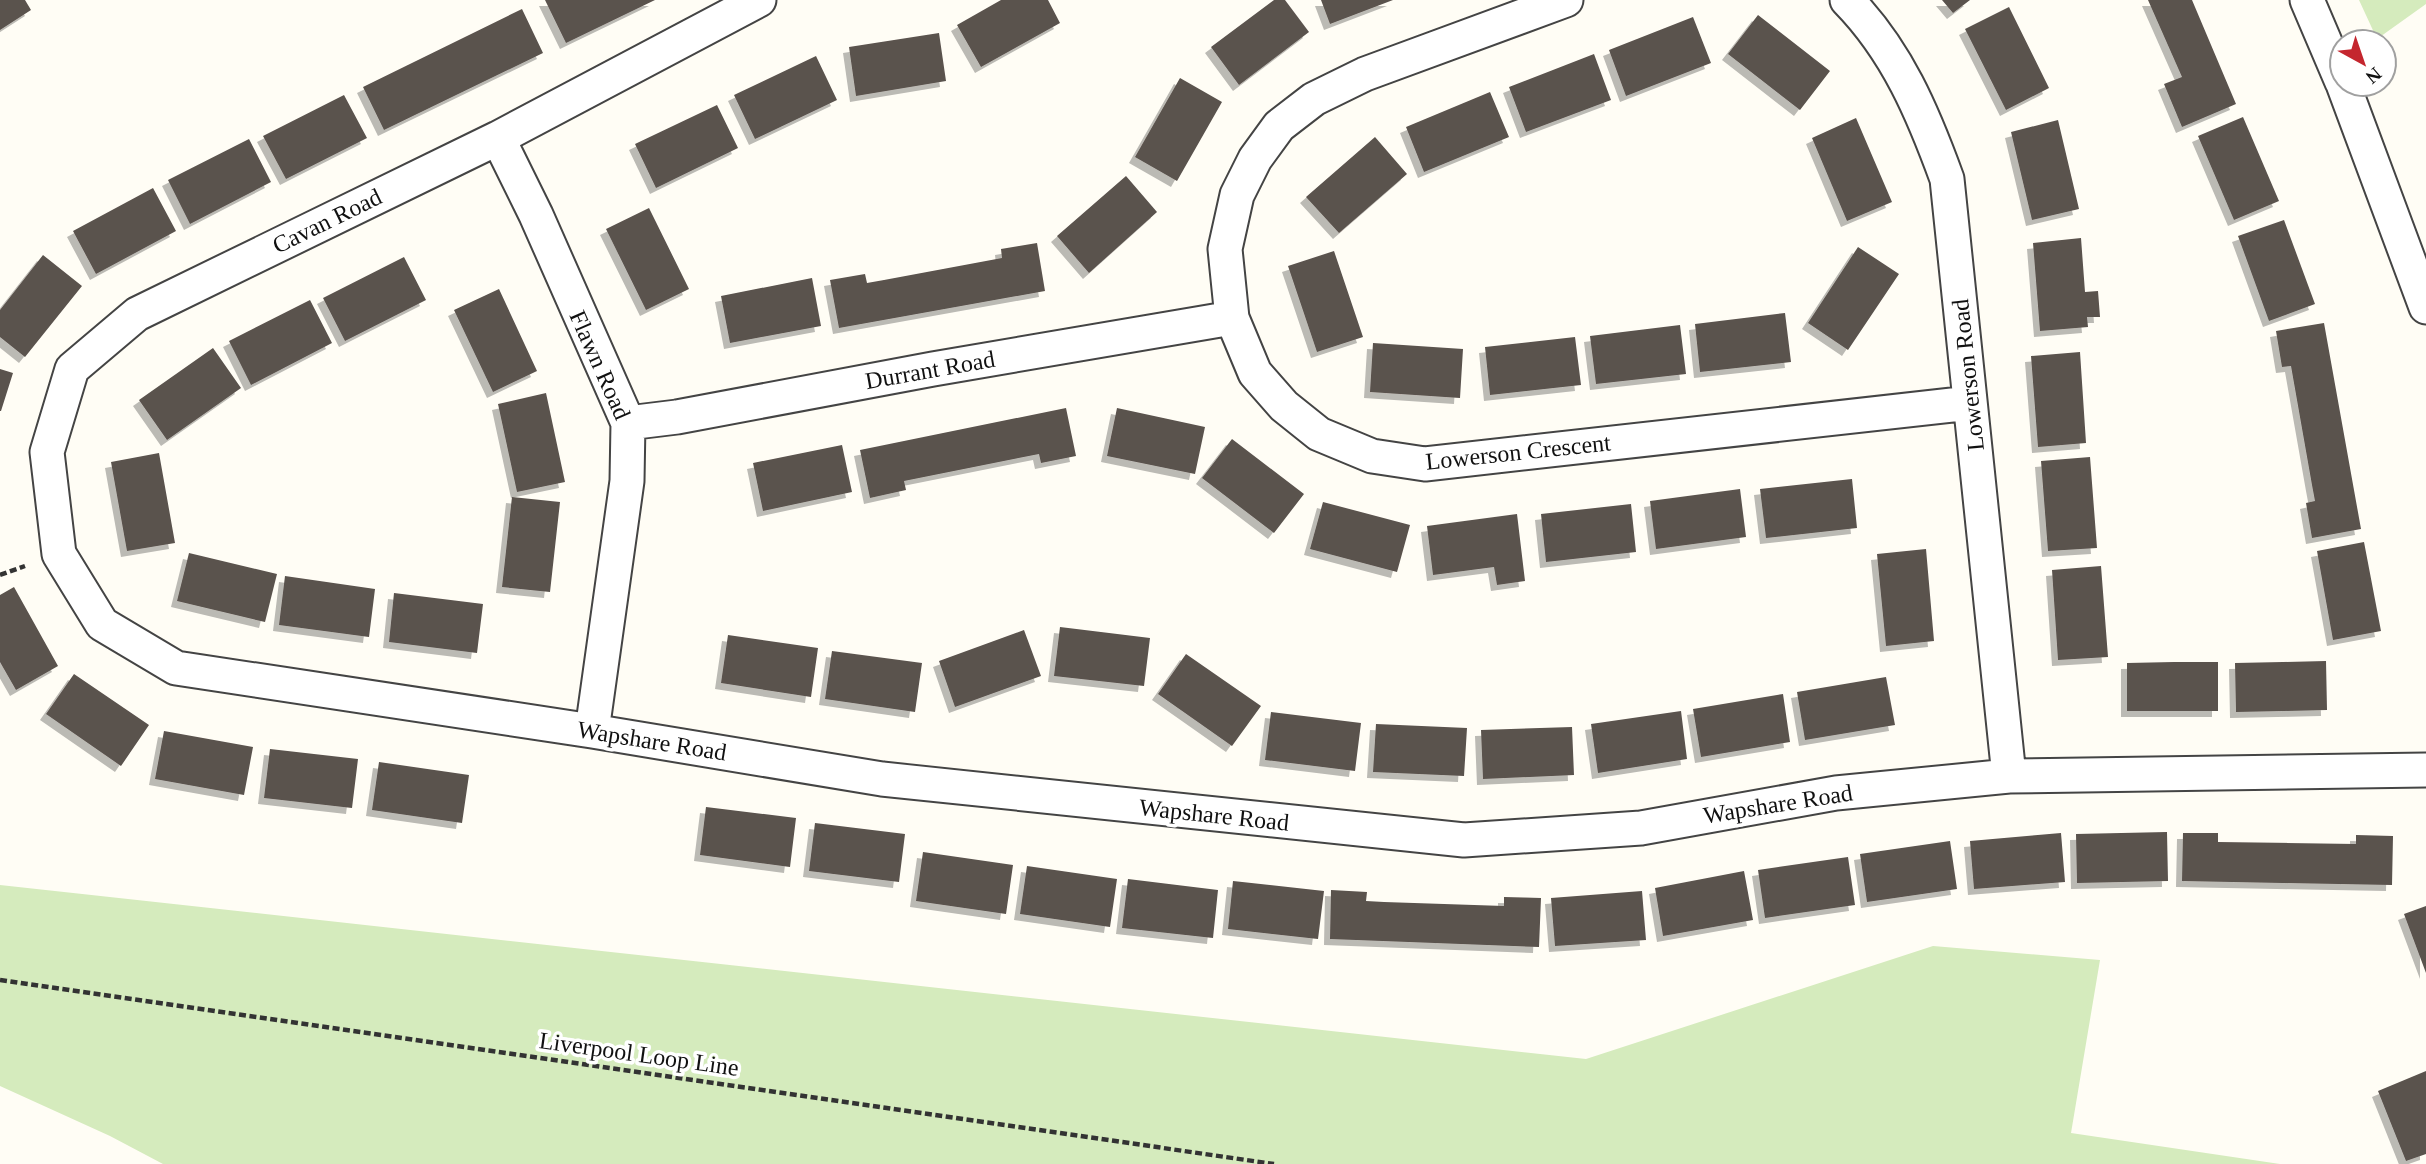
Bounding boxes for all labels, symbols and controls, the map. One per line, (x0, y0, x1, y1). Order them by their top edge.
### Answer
north arrow (2328, 28, 2398, 98)
text: N (2361, 63, 2386, 88)
street label: Cavan Road (268, 183, 386, 259)
street label: Lowerson Road (1947, 298, 1989, 452)
street label: Flawn Road (564, 306, 636, 424)
street label: Durrant Road (863, 346, 997, 394)
street label: Lowerson Crescent (1424, 429, 1612, 475)
street label: Wapshare Road (576, 716, 728, 766)
street label: Wapshare Road (1702, 779, 1854, 829)
street label: Wapshare Road (1138, 794, 1290, 836)
street label: Liverpool Loop Line (538, 1027, 740, 1081)

